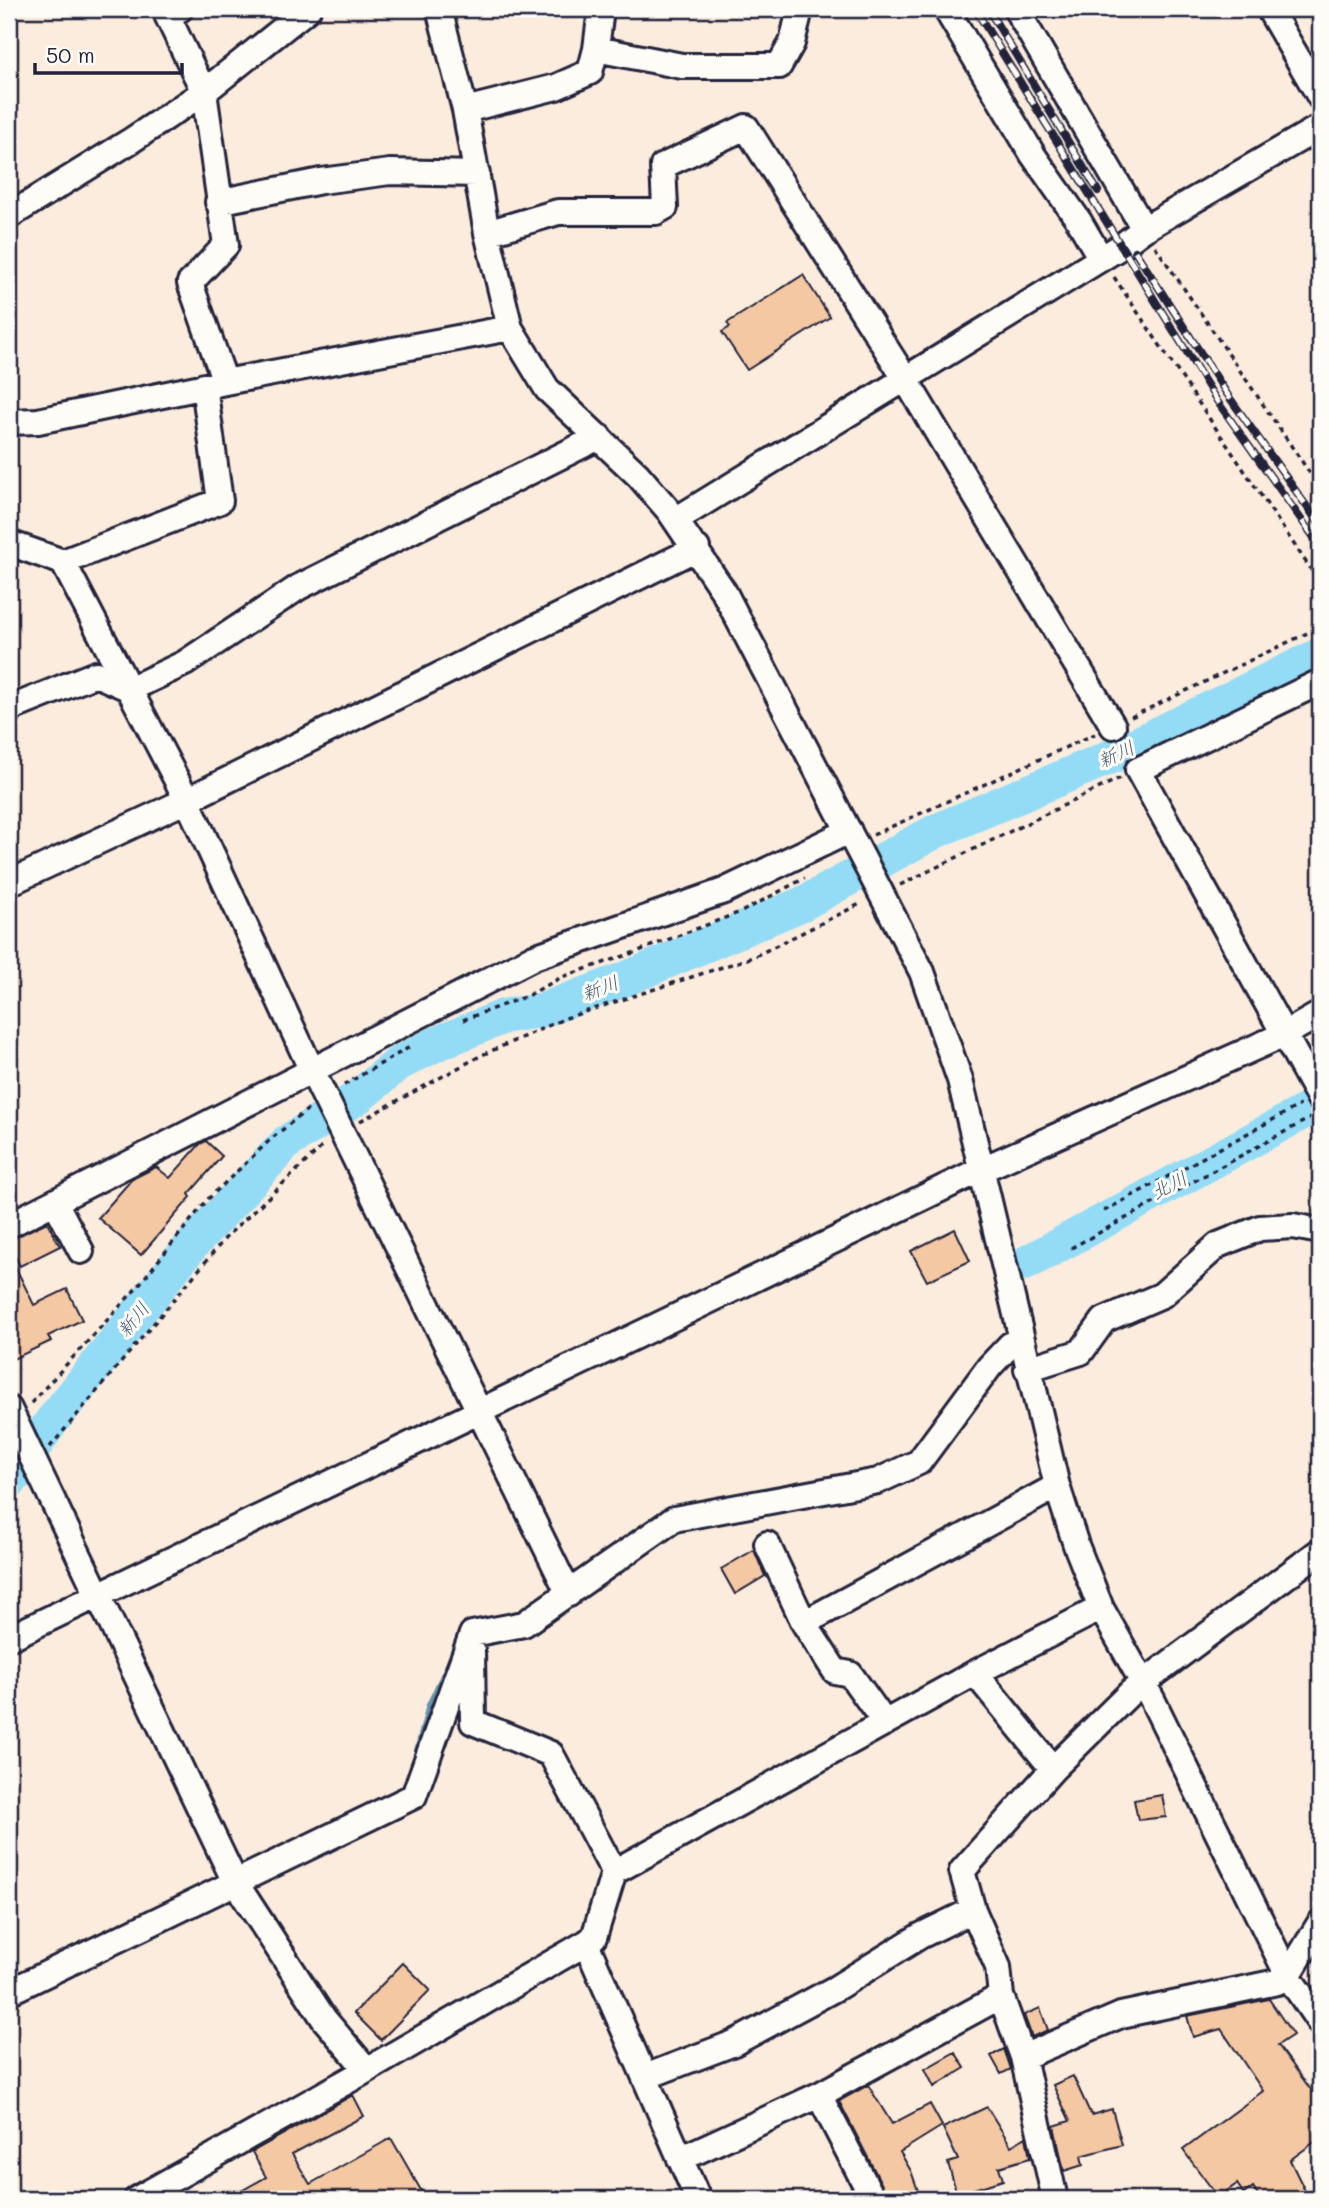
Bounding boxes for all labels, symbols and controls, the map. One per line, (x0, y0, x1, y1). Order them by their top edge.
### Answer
scale bar (35, 32, 182, 76)
text: 50 m (46, 41, 95, 68)
water label: 新川 (1093, 734, 1138, 773)
water label: 新川 (578, 969, 622, 1006)
water label: 北川 (1146, 1165, 1191, 1205)
water label: 新川 (111, 1296, 154, 1341)

